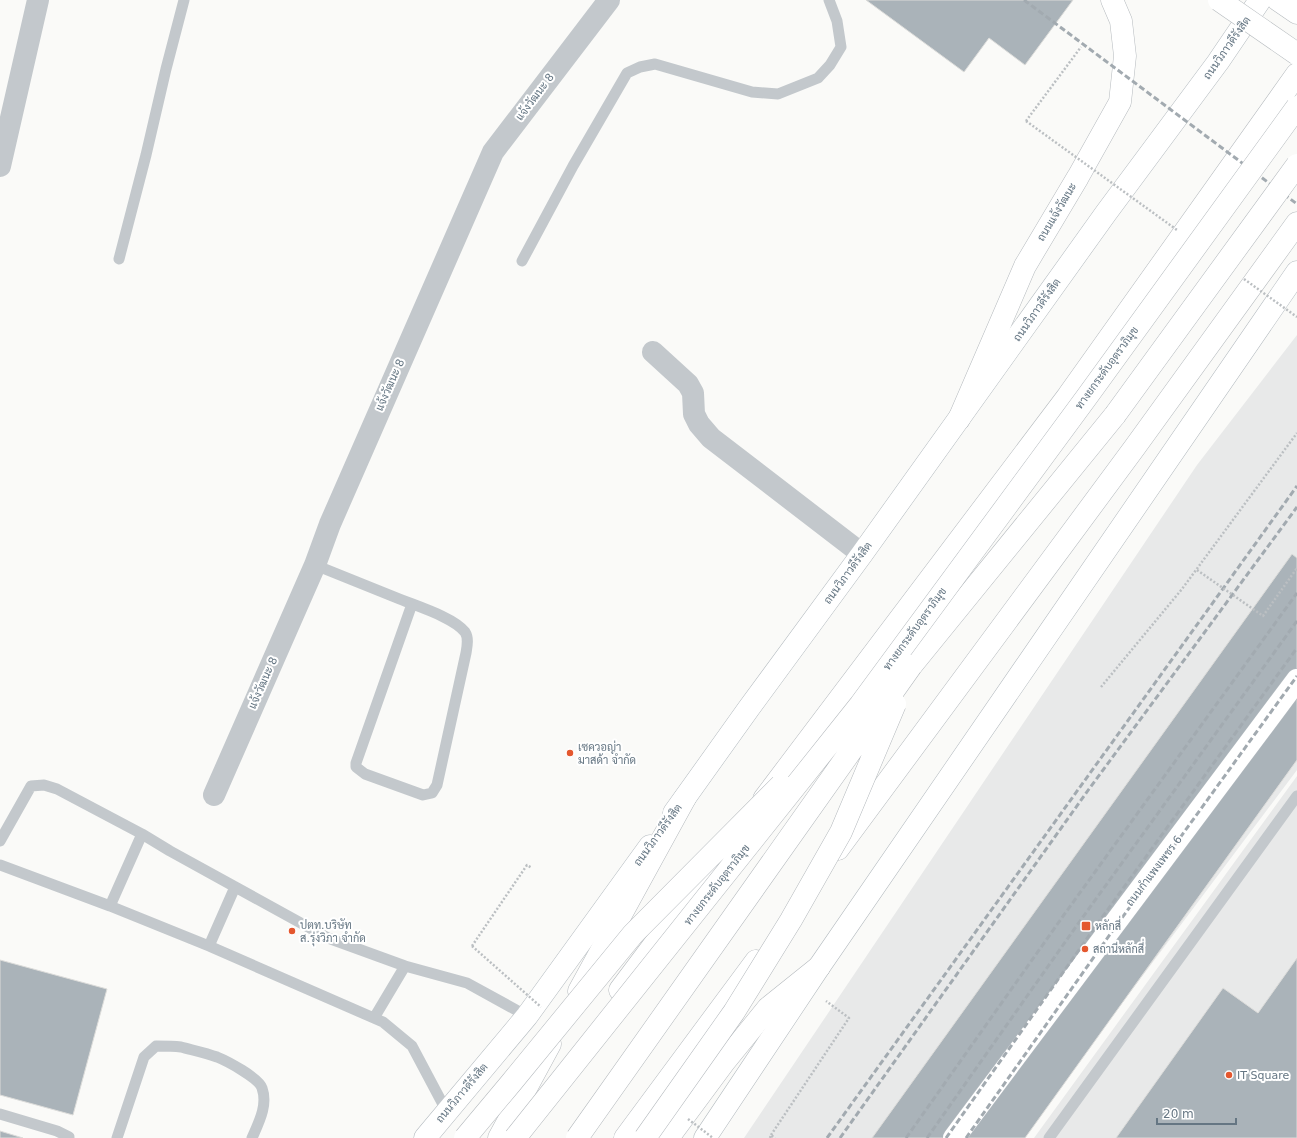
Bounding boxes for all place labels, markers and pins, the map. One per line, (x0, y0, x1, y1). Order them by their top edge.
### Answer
place label: เซควอญ่า มาสด้า จำกัด (578, 740, 636, 767)
marker: เซควอญ่า มาสด้า จำกัด (565, 748, 575, 758)
place label: หลักสี่ (1095, 915, 1121, 933)
place label: ปตท.บริษัท ส.รุ่งวิภา จำกัด (300, 918, 366, 947)
marker: หลักสี่ (1080, 920, 1092, 932)
marker: ปตท.บริษัท ส.รุ่งวิภา จำกัด (287, 926, 297, 936)
place label: สถานีหลักสี่ (1093, 938, 1144, 956)
marker: สถานีหลักสี่ (1080, 944, 1090, 954)
place label: IT Square (1237, 1069, 1289, 1082)
marker: IT Square (1224, 1070, 1234, 1080)

